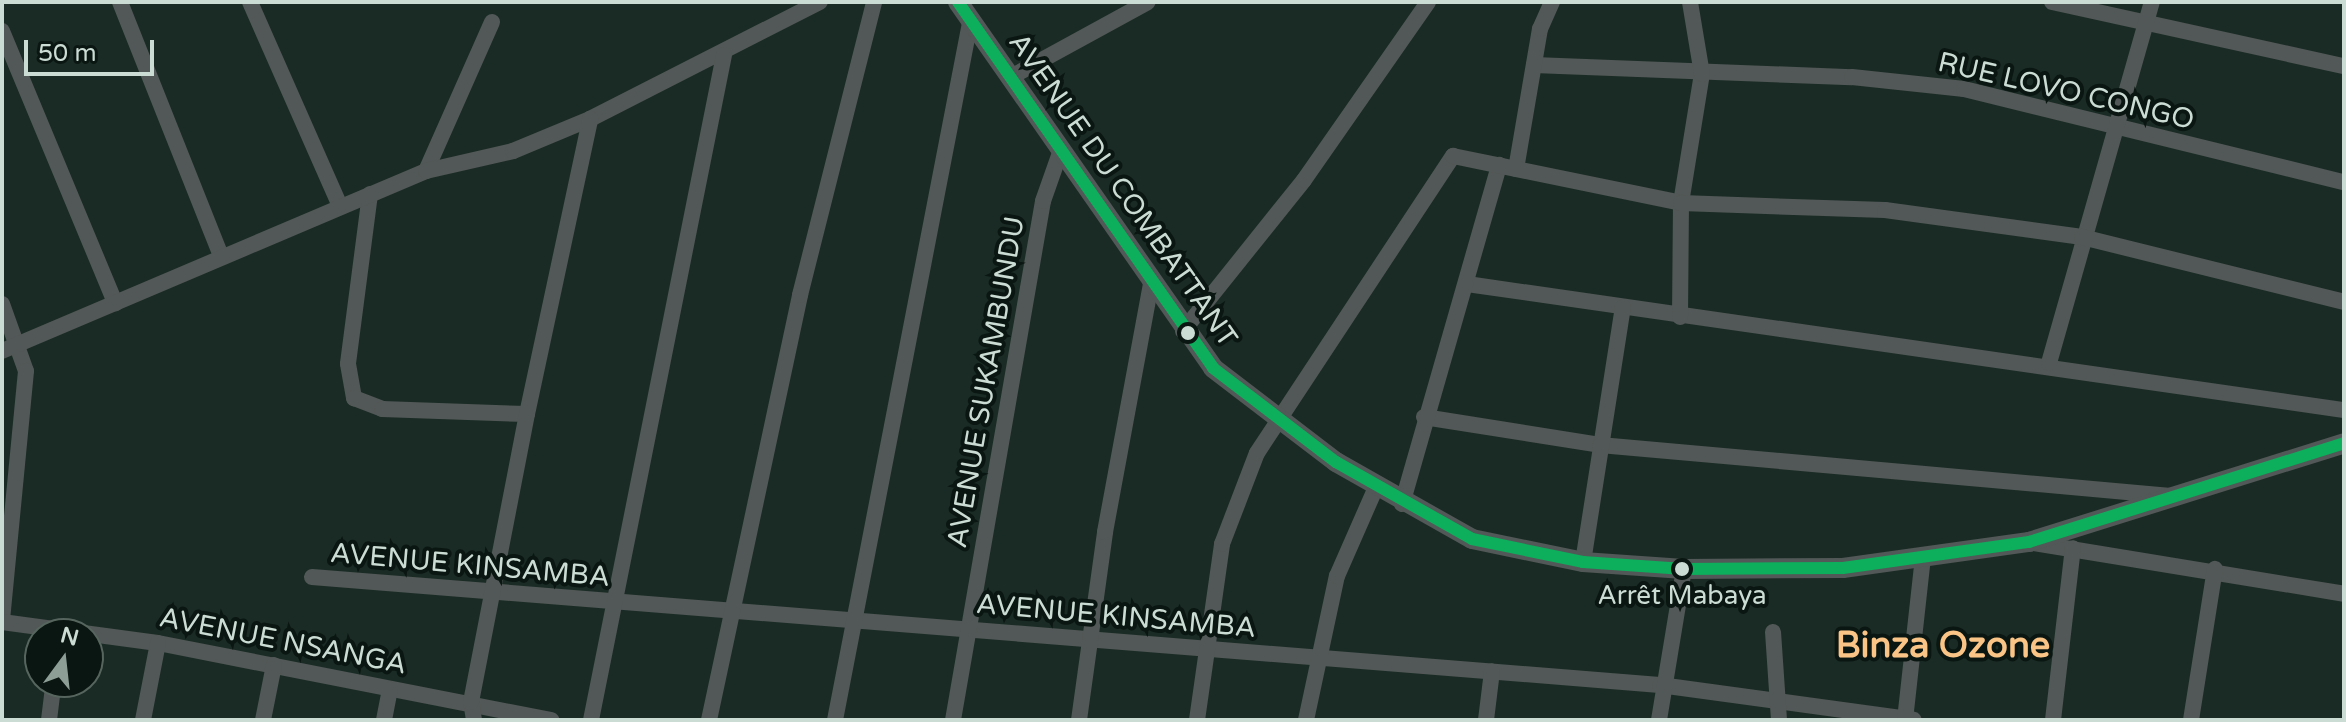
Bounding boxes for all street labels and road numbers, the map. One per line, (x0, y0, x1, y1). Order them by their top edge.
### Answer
street label: AVENUE DU COMBATTANT (1002, 27, 1244, 353)
street label: RUE LOVO CONGO (1935, 45, 2197, 137)
street label: AVENUE SUKAMBUNDU (940, 214, 1032, 550)
street label: AVENUE KINSAMBA (329, 536, 611, 594)
street label: AVENUE KINSAMBA (975, 587, 1257, 645)
street label: AVENUE NSANGA (157, 601, 409, 681)

